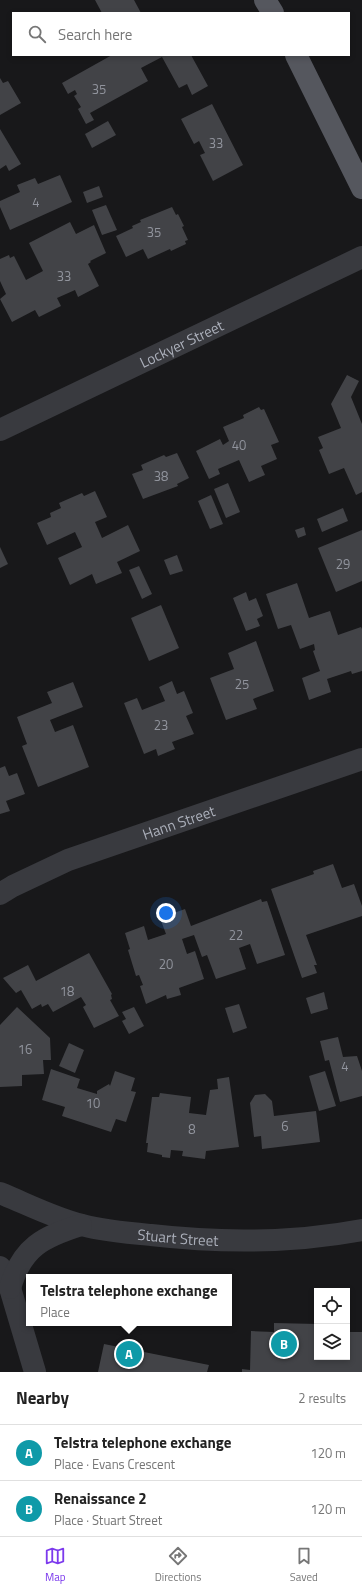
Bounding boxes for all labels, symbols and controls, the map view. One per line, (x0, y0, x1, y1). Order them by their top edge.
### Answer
search box (12, 12, 350, 56)
icon: search (26, 23, 48, 45)
text: Search here (58, 23, 132, 46)
house number: 35 (92, 79, 106, 99)
house number: 33 (209, 133, 223, 153)
house number: 4 (32, 192, 40, 212)
house number: 35 (147, 222, 161, 242)
house number: 33 (57, 266, 71, 286)
street label: Lockyer Street (135, 313, 228, 373)
house number: 40 (232, 435, 246, 455)
house number: 38 (154, 466, 168, 486)
house number: 29 (336, 554, 350, 574)
house number: 25 (235, 674, 249, 694)
house number: 23 (154, 715, 168, 735)
street label: Hann Street (139, 799, 219, 845)
your location (156, 903, 176, 923)
house number: 22 (229, 925, 243, 945)
house number: 20 (159, 954, 173, 974)
house number: 18 (60, 981, 74, 1001)
house number: 16 (18, 1039, 32, 1059)
house number: 4 (341, 1056, 349, 1076)
house number: 10 (86, 1093, 100, 1113)
house number: 6 (281, 1116, 289, 1136)
house number: 8 (188, 1119, 196, 1139)
street label: Stuart Street (137, 1222, 220, 1252)
popup (26, 1274, 232, 1326)
text: Telstra telephone exchange (40, 1279, 218, 1302)
map controls (314, 1288, 350, 1360)
button: locate (314, 1288, 350, 1324)
text: Place (40, 1302, 70, 1322)
button: layers (314, 1324, 350, 1360)
pin: B (271, 1329, 297, 1359)
pin: A (116, 1339, 142, 1369)
text: Nearby (16, 1385, 69, 1411)
text: 2 results (298, 1388, 346, 1408)
text: Telstra telephone exchange (54, 1431, 231, 1454)
text: A (25, 1443, 33, 1463)
text: 120 m (310, 1443, 346, 1463)
text: Place · Evans Crescent (54, 1454, 175, 1474)
text: Renaissance 2 (54, 1487, 147, 1510)
text: B (25, 1499, 33, 1519)
text: 120 m (310, 1499, 346, 1519)
text: Place · Stuart Street (54, 1510, 162, 1530)
tab: Map (44, 1545, 66, 1585)
tab: Directions (155, 1545, 201, 1585)
tab: Saved (290, 1545, 318, 1585)

